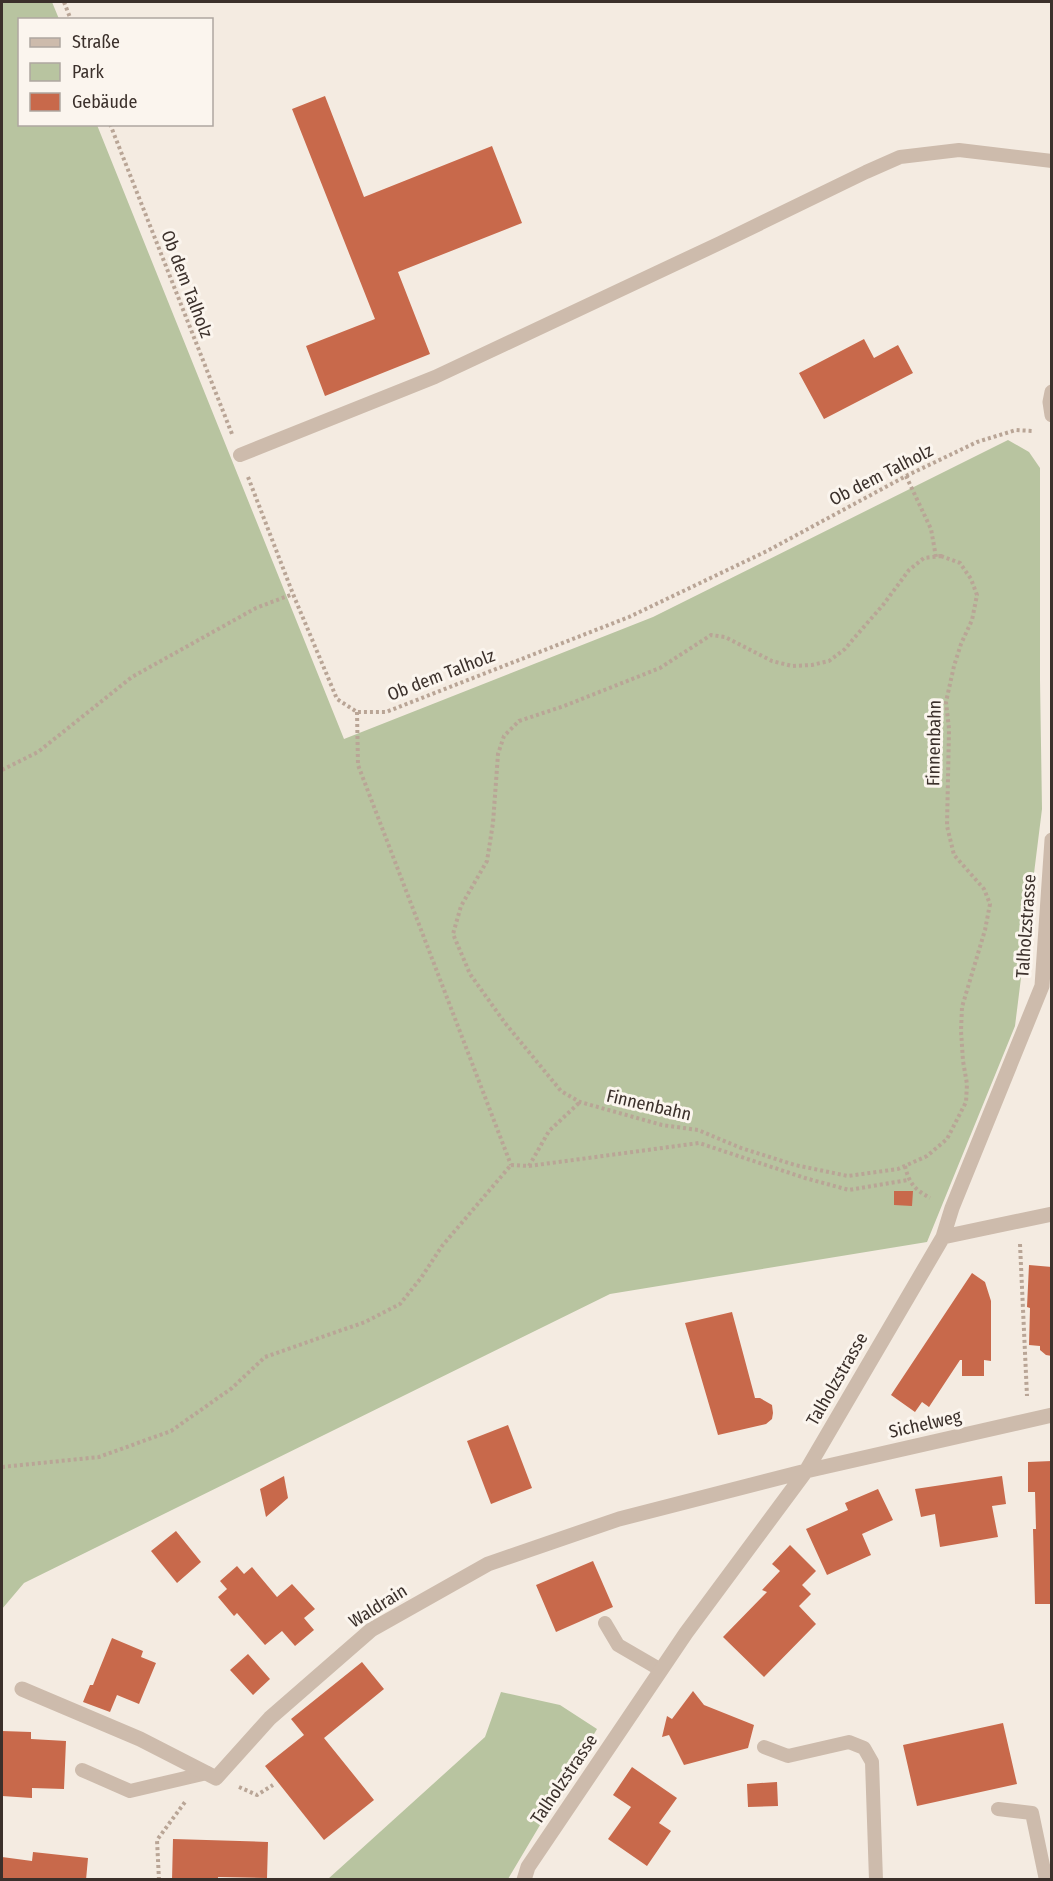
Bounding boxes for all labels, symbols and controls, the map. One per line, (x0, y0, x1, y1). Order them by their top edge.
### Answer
legend (18, 18, 213, 126)
text: Straße (72, 31, 120, 53)
text: Park (72, 61, 105, 83)
text: Gebäude (72, 91, 138, 113)
street label: Ob dem Talholz (156, 227, 218, 341)
street label: Ob dem Talholz (825, 439, 937, 511)
street label: Ob dem Talholz (384, 644, 498, 706)
street label: Finnenbahn (922, 700, 946, 786)
street label: Talholzstrasse (1011, 873, 1041, 979)
street label: Finnenbahn (604, 1085, 694, 1125)
street label: Talholzstrasse (802, 1328, 873, 1429)
street label: Sichelweg (887, 1405, 964, 1443)
street label: Waldrain (345, 1580, 411, 1632)
street label: Talholzstrasse (526, 1730, 602, 1828)

